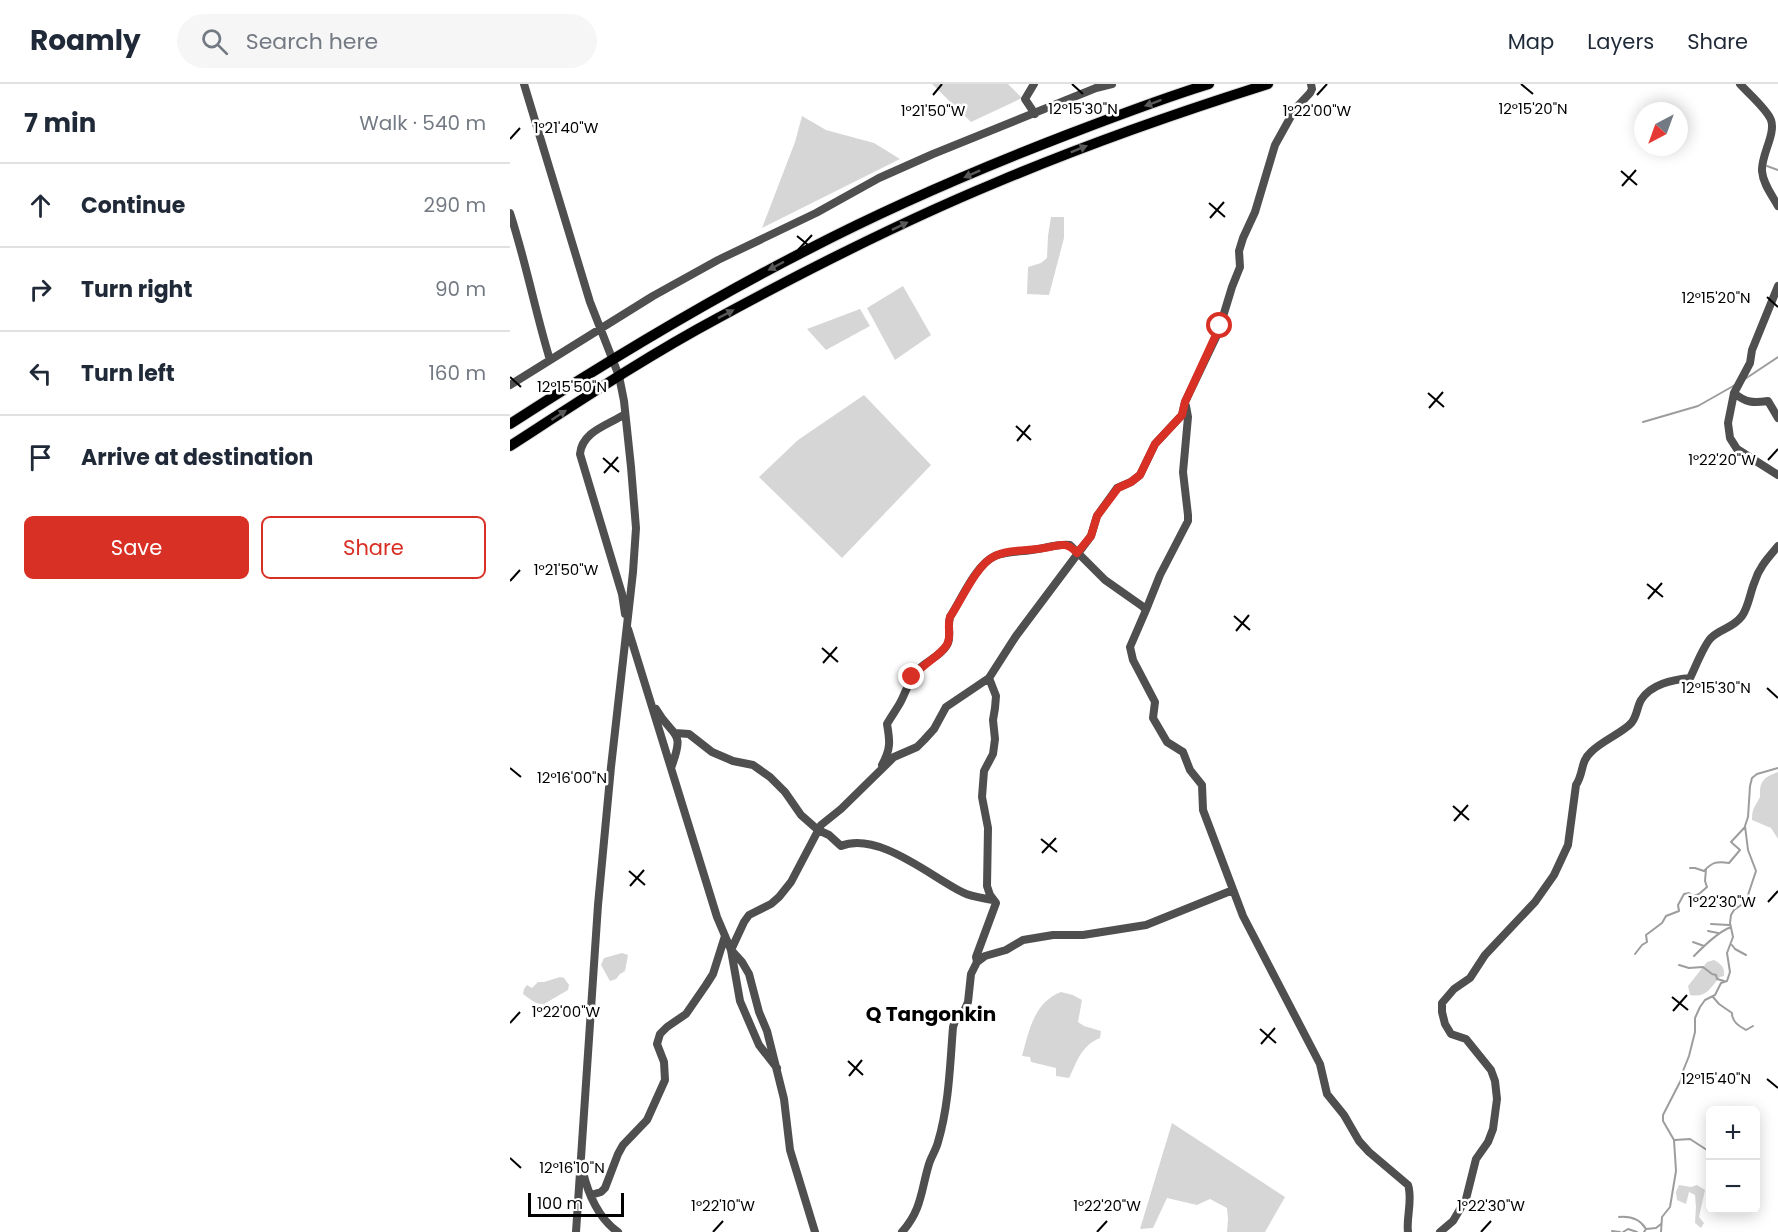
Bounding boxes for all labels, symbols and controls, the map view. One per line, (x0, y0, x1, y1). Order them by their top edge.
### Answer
search box (177, 14, 597, 68)
text: Roamly (30, 21, 141, 60)
icon: search (198, 25, 231, 58)
text: Search here (246, 26, 378, 57)
text: Map (1508, 27, 1554, 56)
text: Layers (1587, 27, 1654, 56)
text: Share (1687, 27, 1748, 56)
text: 12°15'30"N (1048, 98, 1118, 119)
text: 12°15'20"N (1498, 98, 1568, 119)
one-way arrow (1144, 99, 1162, 109)
text: 1°21'50"W (901, 100, 966, 121)
text: 1°22'00"W (1283, 100, 1352, 121)
north arrow (1634, 102, 1688, 156)
text: 7 min (24, 105, 96, 141)
text: Walk · 540 m (359, 109, 486, 137)
text: 1°21'40"W (534, 117, 599, 138)
one-way arrow (1071, 144, 1089, 154)
one-way arrow (963, 169, 980, 178)
icon: ahead (24, 189, 57, 222)
text: Continue (81, 190, 185, 221)
text: 290 m (423, 191, 486, 219)
one-way arrow (891, 221, 909, 231)
one-way arrow (768, 261, 785, 271)
icon: right (24, 273, 57, 306)
text: Turn right (81, 274, 192, 305)
text: 90 m (435, 275, 486, 303)
text: 12°15'20"N (1681, 287, 1751, 308)
one-way arrow (718, 309, 735, 319)
route start (1206, 312, 1232, 338)
icon: left (24, 357, 57, 390)
text: Turn left (81, 358, 175, 389)
text: 160 m (428, 359, 486, 387)
text: 12°15'50"N (537, 376, 607, 397)
one-way arrow (551, 409, 567, 420)
icon: arrive (24, 441, 57, 474)
text: Arrive at destination (81, 442, 313, 473)
text: 1°22'20"W (1688, 449, 1756, 470)
button: Save (24, 516, 249, 579)
button: Share (261, 516, 486, 579)
text: 1°21'50"W (534, 559, 599, 580)
route end (898, 663, 924, 689)
text: 12°15'30"N (1681, 677, 1751, 698)
text: 12°16'00"N (537, 767, 607, 788)
text: 1°22'30"W (1688, 891, 1756, 912)
district label: Q Tangonkin (866, 1000, 996, 1028)
text: 1°22'00"W (532, 1001, 601, 1022)
text: 12°15'40"N (1681, 1068, 1751, 1089)
map controls (1706, 1106, 1760, 1214)
button: + (1706, 1106, 1760, 1160)
text: 12°16'10"N (539, 1157, 605, 1178)
button: − (1706, 1160, 1760, 1214)
scale bar (528, 1190, 624, 1218)
text: 100 m (537, 1192, 583, 1215)
text: 1°22'10"W (691, 1195, 755, 1216)
text: 1°22'20"W (1073, 1195, 1141, 1216)
text: 1°22'30"W (1457, 1195, 1525, 1216)

